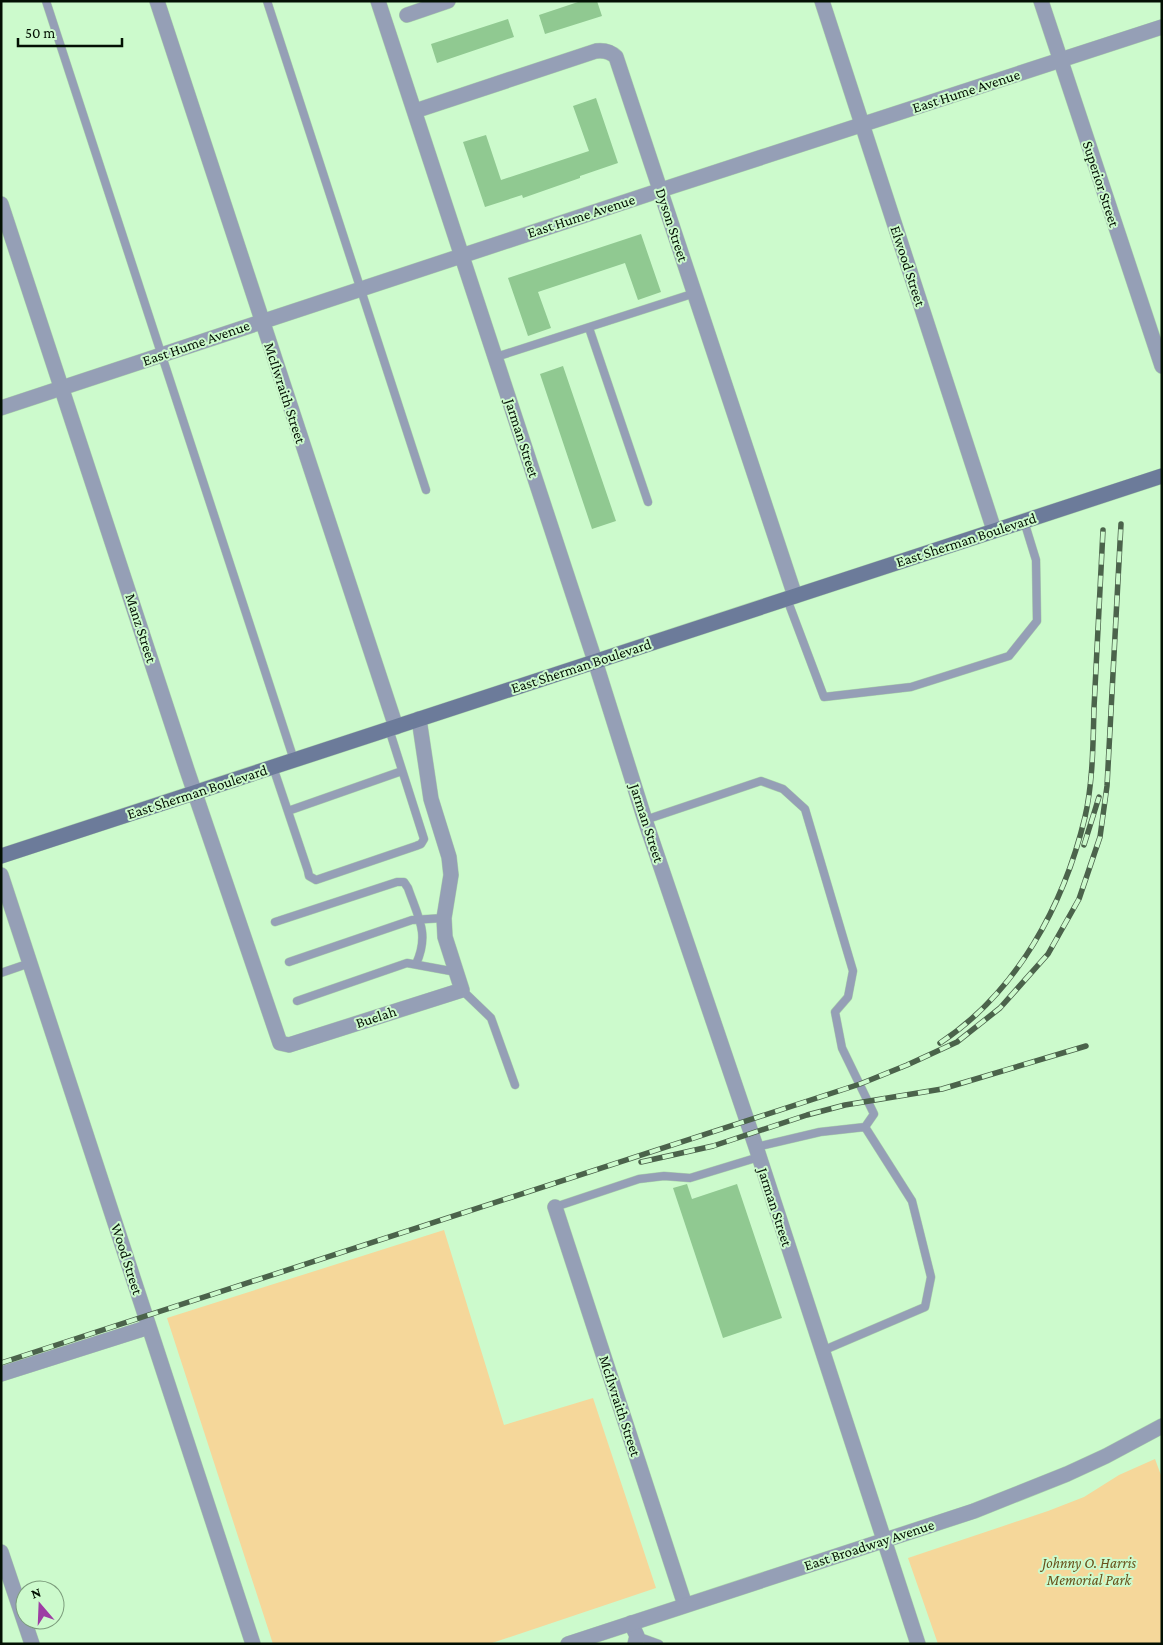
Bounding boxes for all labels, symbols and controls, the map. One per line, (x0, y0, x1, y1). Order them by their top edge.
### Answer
scale bar (18, 15, 121, 47)
text: 50 m (25, 25, 55, 41)
street label: East Hume Avenue (910, 66, 1022, 116)
street label: Superior Street (1079, 139, 1123, 230)
street label: Dyson Street (652, 186, 692, 265)
street label: East Hume Avenue (525, 191, 637, 241)
street label: Elwood Street (887, 224, 929, 309)
street label: East Hume Avenue (140, 317, 252, 369)
street label: McIlwraith Street (261, 341, 309, 446)
street label: Jarman Street (500, 395, 543, 481)
street label: East Sherman Boulevard (894, 510, 1038, 570)
street label: Manz Street (122, 591, 160, 666)
street label: East Sherman Boulevard (509, 636, 653, 696)
street label: East Sherman Boulevard (125, 762, 269, 822)
street label: Jarman Street (625, 780, 668, 866)
street label: Buelah (354, 1003, 398, 1031)
street label: Jarman Street (753, 1164, 796, 1250)
street label: Wood Street (108, 1221, 146, 1298)
street label: McIlwraith Street (596, 1354, 644, 1459)
street label: East Broadway Avenue (802, 1516, 937, 1575)
park label: Johnny O. Harris Memorial Park (1039, 1555, 1136, 1588)
north arrow (15, 1580, 65, 1630)
text: N (29, 1583, 43, 1602)

